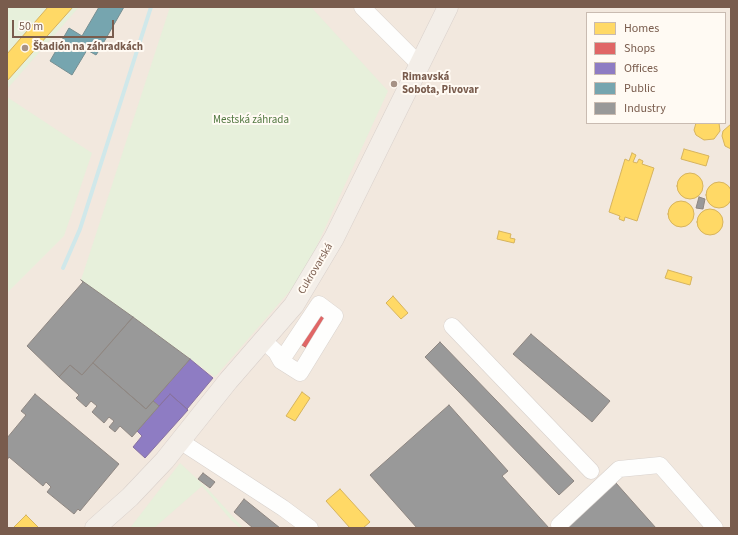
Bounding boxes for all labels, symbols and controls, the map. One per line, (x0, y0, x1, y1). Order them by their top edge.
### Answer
scale bar (14, 12, 116, 38)
legend (586, 12, 726, 124)
text: 50 m (19, 18, 43, 35)
text: Homes (624, 20, 659, 37)
text: Shops (624, 40, 655, 57)
place label: Štadión na záhradkách (33, 41, 143, 55)
marker: Štadión na záhradkách (20, 43, 30, 53)
text: Offices (624, 60, 658, 77)
place label: Rimavská Sobota, Pivovar (402, 71, 479, 97)
marker: Rimavská Sobota, Pivovar (389, 79, 399, 89)
text: Public (624, 80, 655, 97)
text: Industry (624, 100, 666, 117)
park label: Mestská záhrada (213, 114, 289, 128)
street label: Cukrovarská (296, 241, 336, 297)

